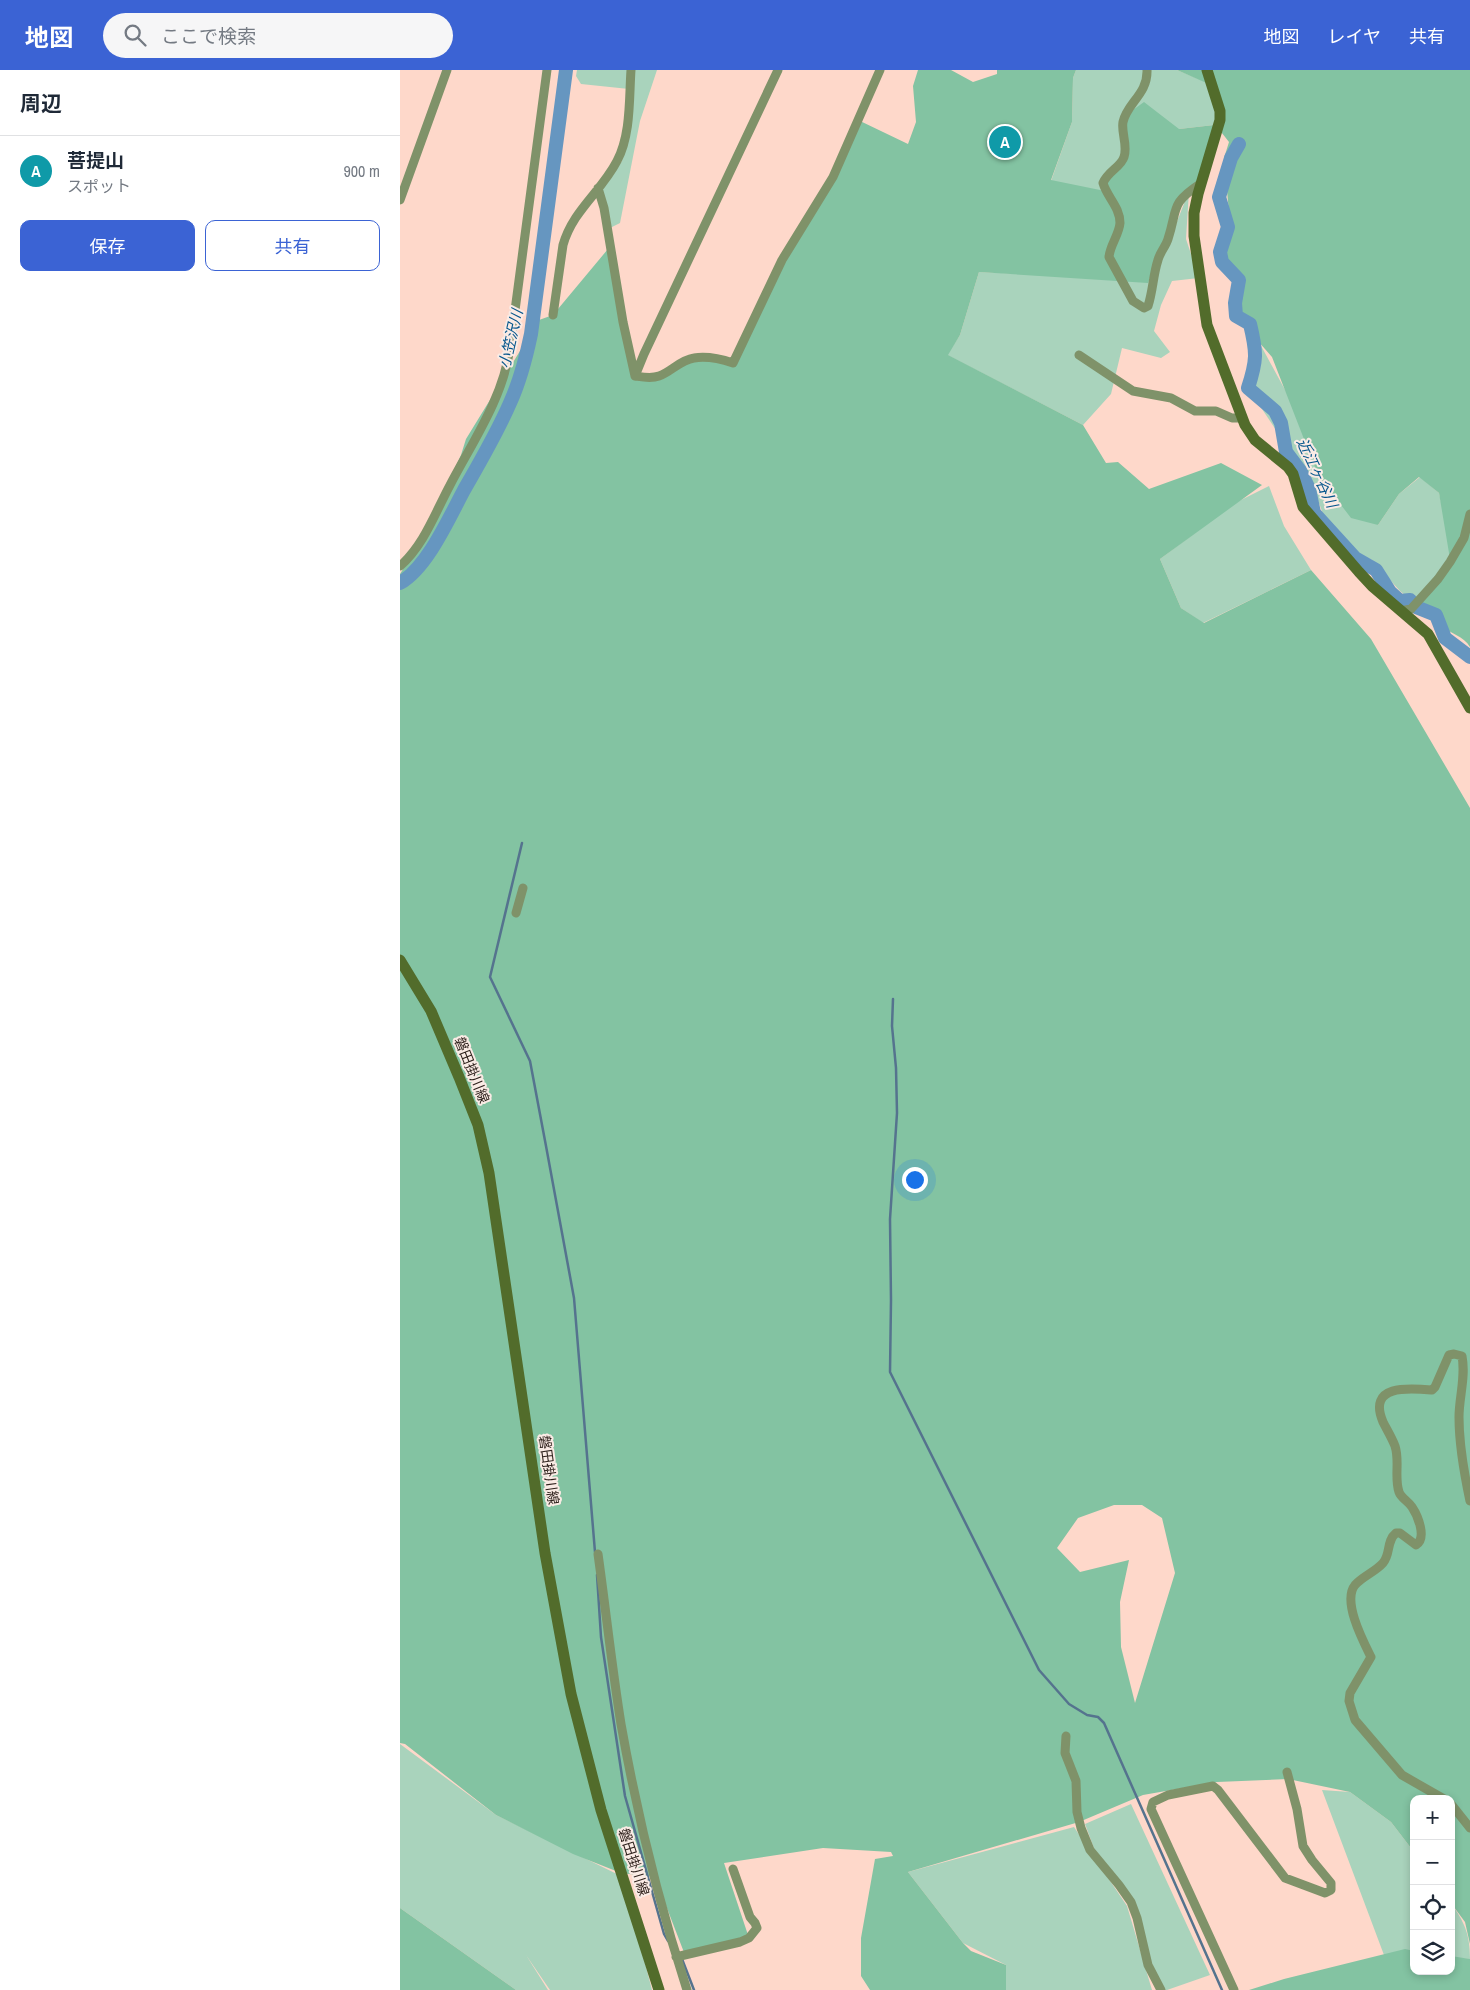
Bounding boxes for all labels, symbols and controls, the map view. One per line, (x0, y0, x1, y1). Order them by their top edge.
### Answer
search box (103, 13, 453, 58)
text: 地図 (25, 21, 73, 53)
icon: search (121, 21, 149, 49)
text: ここで検索 (161, 23, 256, 49)
text: 地図 (1264, 24, 1300, 49)
text: レイヤ (1328, 24, 1381, 49)
text: 共有 (1409, 24, 1445, 49)
text: 周辺 (20, 89, 62, 118)
pin: A (989, 123, 1021, 161)
text: 菩提山 (67, 147, 124, 173)
text: A (31, 160, 41, 182)
text: 900 m (344, 160, 380, 182)
text: スポット (67, 175, 131, 197)
button: 保存 (20, 220, 195, 271)
button: 共有 (205, 220, 380, 271)
water label: 小笠沢川 (494, 305, 528, 370)
water label: 近江ヶ谷川 (1292, 434, 1344, 513)
street label: 磐田掛川線 (451, 1034, 493, 1106)
your location (902, 1167, 928, 1193)
street label: 磐田掛川線 (535, 1434, 563, 1506)
map controls (1410, 1795, 1455, 1975)
button: + (1410, 1795, 1455, 1840)
street label: 磐田掛川線 (615, 1826, 653, 1898)
button: − (1410, 1840, 1455, 1885)
button: locate (1410, 1885, 1455, 1930)
button: layers (1410, 1930, 1455, 1975)

